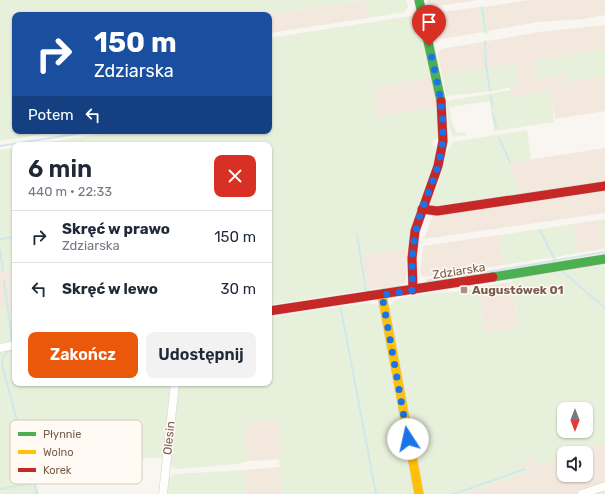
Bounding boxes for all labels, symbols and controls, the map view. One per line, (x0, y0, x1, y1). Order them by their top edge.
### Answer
pin (412, 5, 446, 46)
icon: arrive (418, 11, 440, 33)
text: 150 m (94, 26, 177, 59)
icon: right (28, 28, 80, 80)
text: Zdziarska (94, 60, 174, 82)
icon: left (82, 104, 104, 126)
text: Potem (28, 106, 74, 124)
text: 6 min (28, 155, 92, 183)
button: close (214, 155, 256, 197)
text: 440 m · 22:33 (28, 184, 112, 199)
text: Skręć w prawo (62, 220, 170, 238)
icon: right (28, 226, 50, 248)
text: 150 m (214, 228, 256, 246)
text: Zdziarska (62, 238, 120, 253)
street label: Zdziarska (432, 260, 486, 282)
icon: left (28, 278, 50, 300)
text: Skręć w lewo (62, 280, 158, 298)
text: 30 m (220, 280, 256, 298)
place label: Augustówek 01 (472, 283, 564, 297)
marker: Augustówek 01 (459, 285, 469, 295)
button: Zakończ (28, 332, 138, 378)
button: Udostępnij (146, 332, 256, 378)
north arrow (557, 402, 593, 438)
map controls (557, 402, 593, 482)
position arrow (387, 418, 429, 460)
legend (10, 420, 142, 484)
street label: Olesin (160, 420, 178, 456)
text: Płynnie (43, 428, 81, 441)
text: Wolno (43, 446, 74, 459)
button: sound (557, 446, 593, 482)
text: Korek (43, 464, 72, 477)

